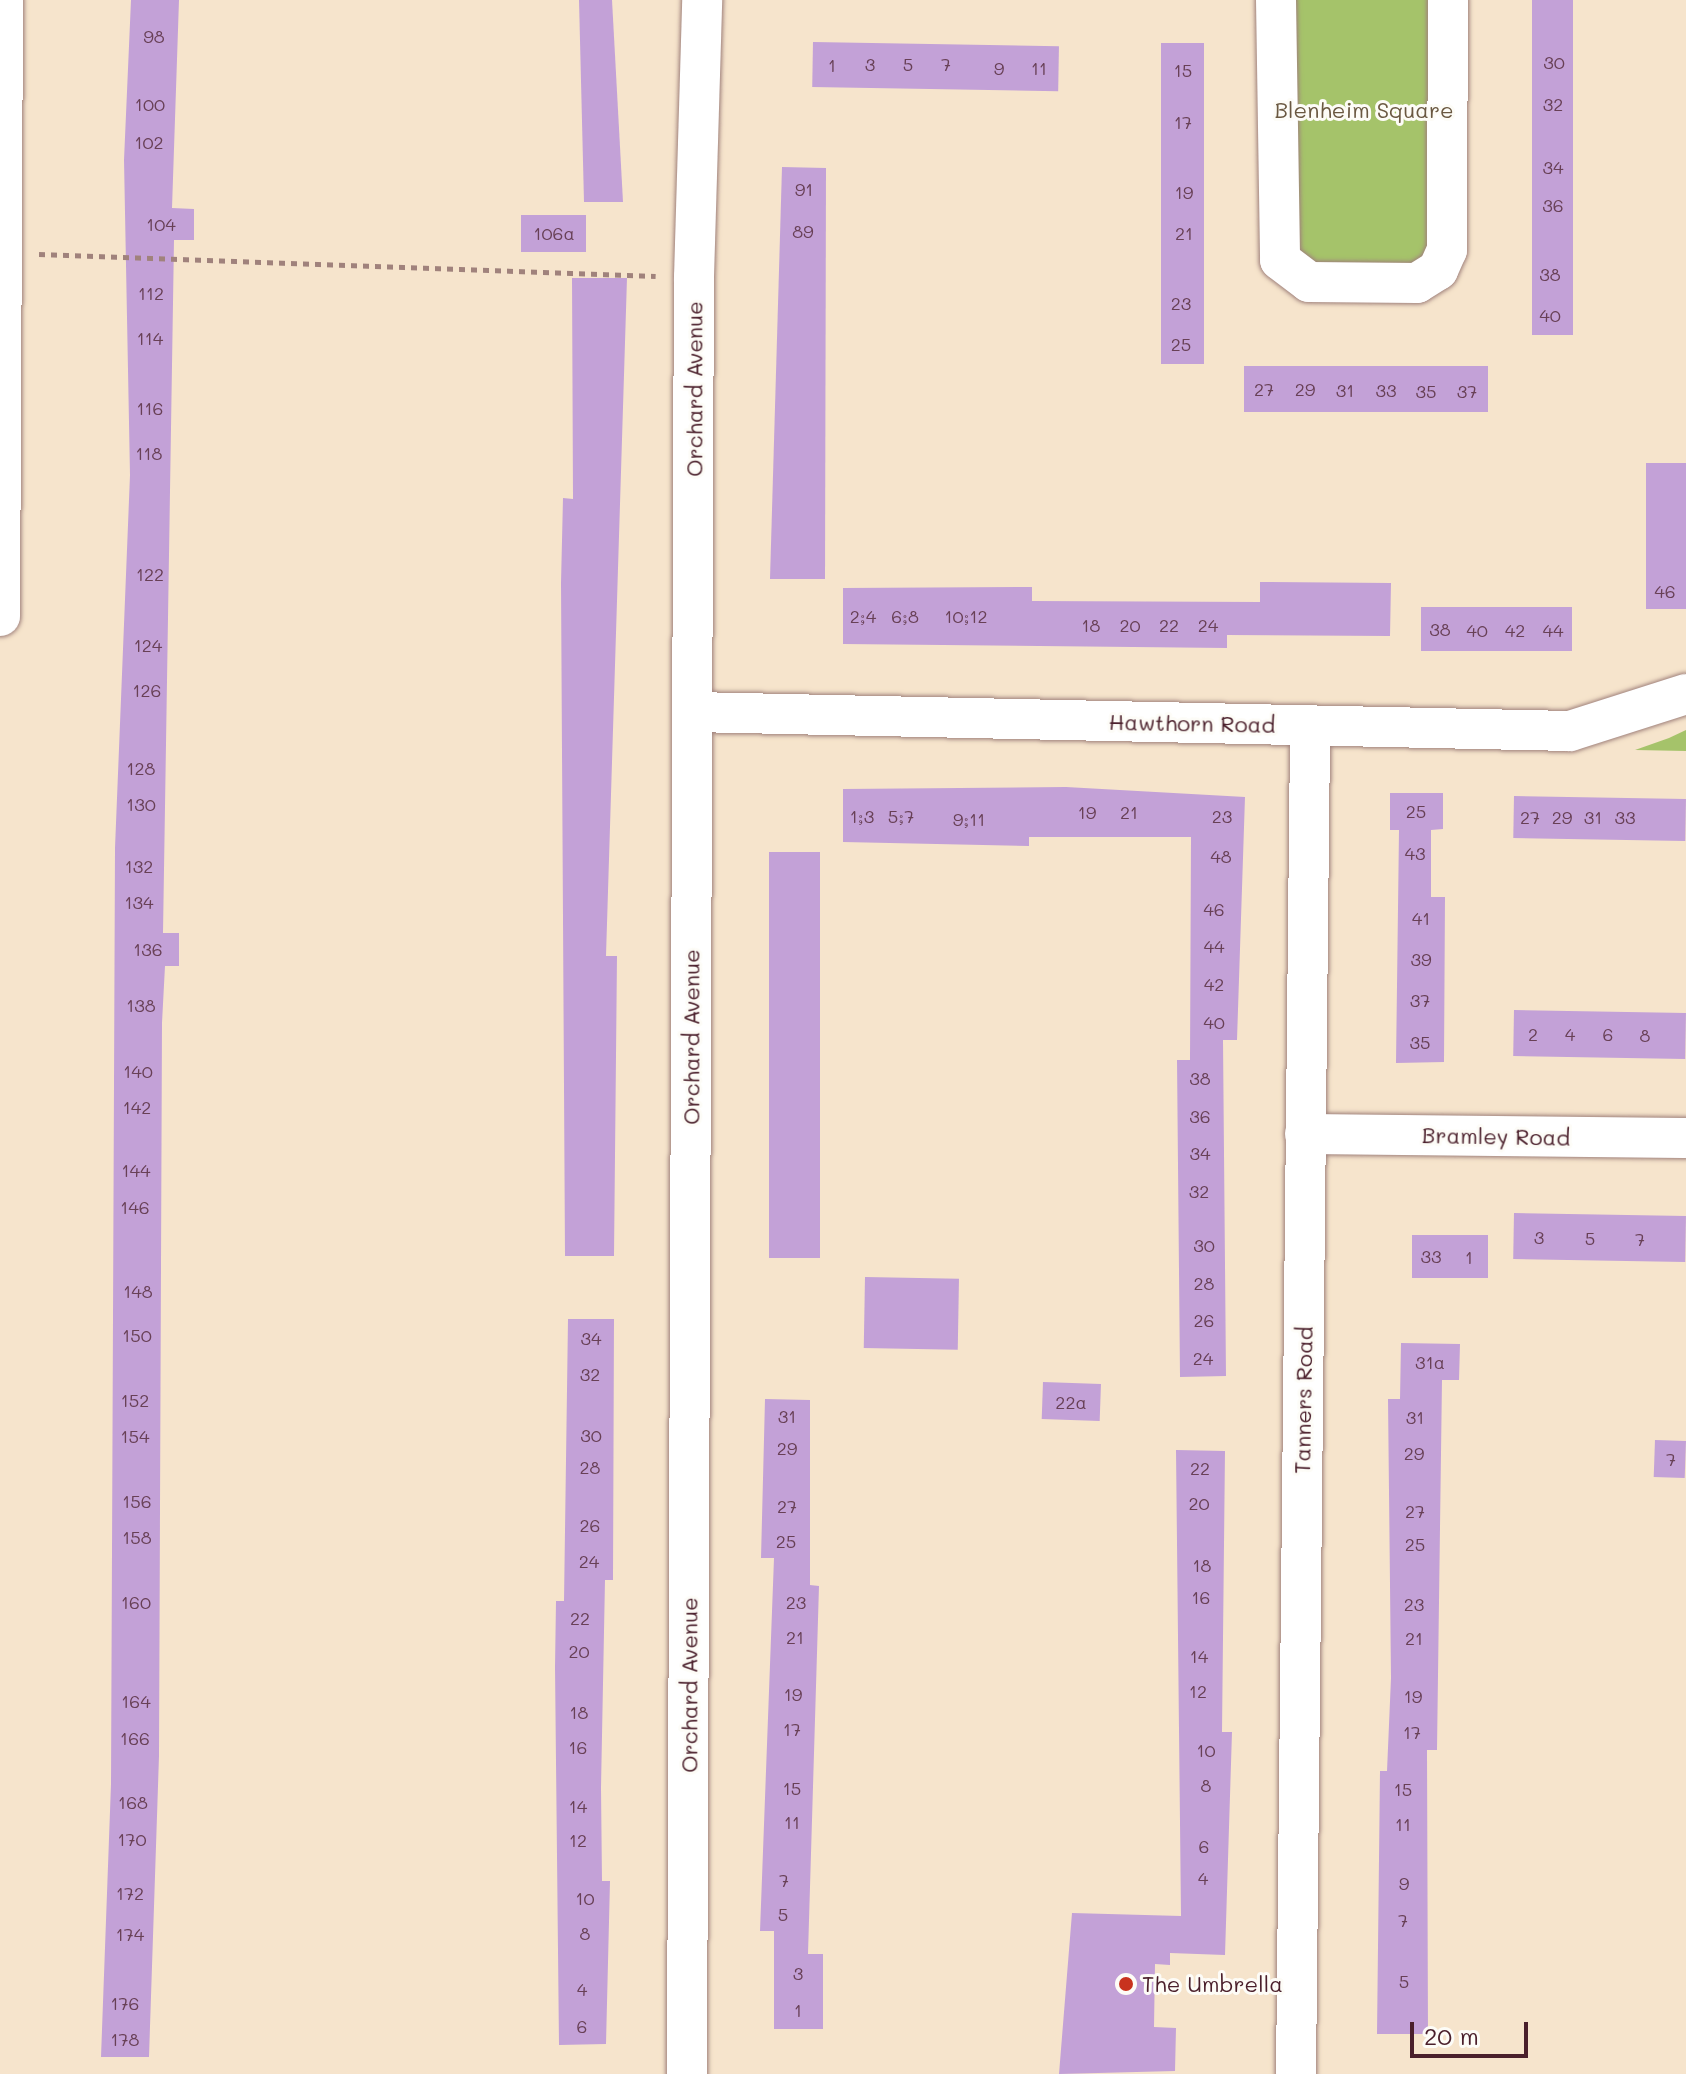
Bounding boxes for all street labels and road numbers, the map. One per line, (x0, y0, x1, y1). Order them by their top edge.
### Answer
street label: Orchard Avenue (681, 301, 707, 477)
street label: Hawthorn Road (1108, 708, 1276, 738)
street label: Orchard Avenue (678, 949, 704, 1125)
street label: Bramley Road (1422, 1122, 1570, 1150)
street label: Tanners Road (1289, 1326, 1317, 1474)
street label: Orchard Avenue (676, 1597, 702, 1773)

